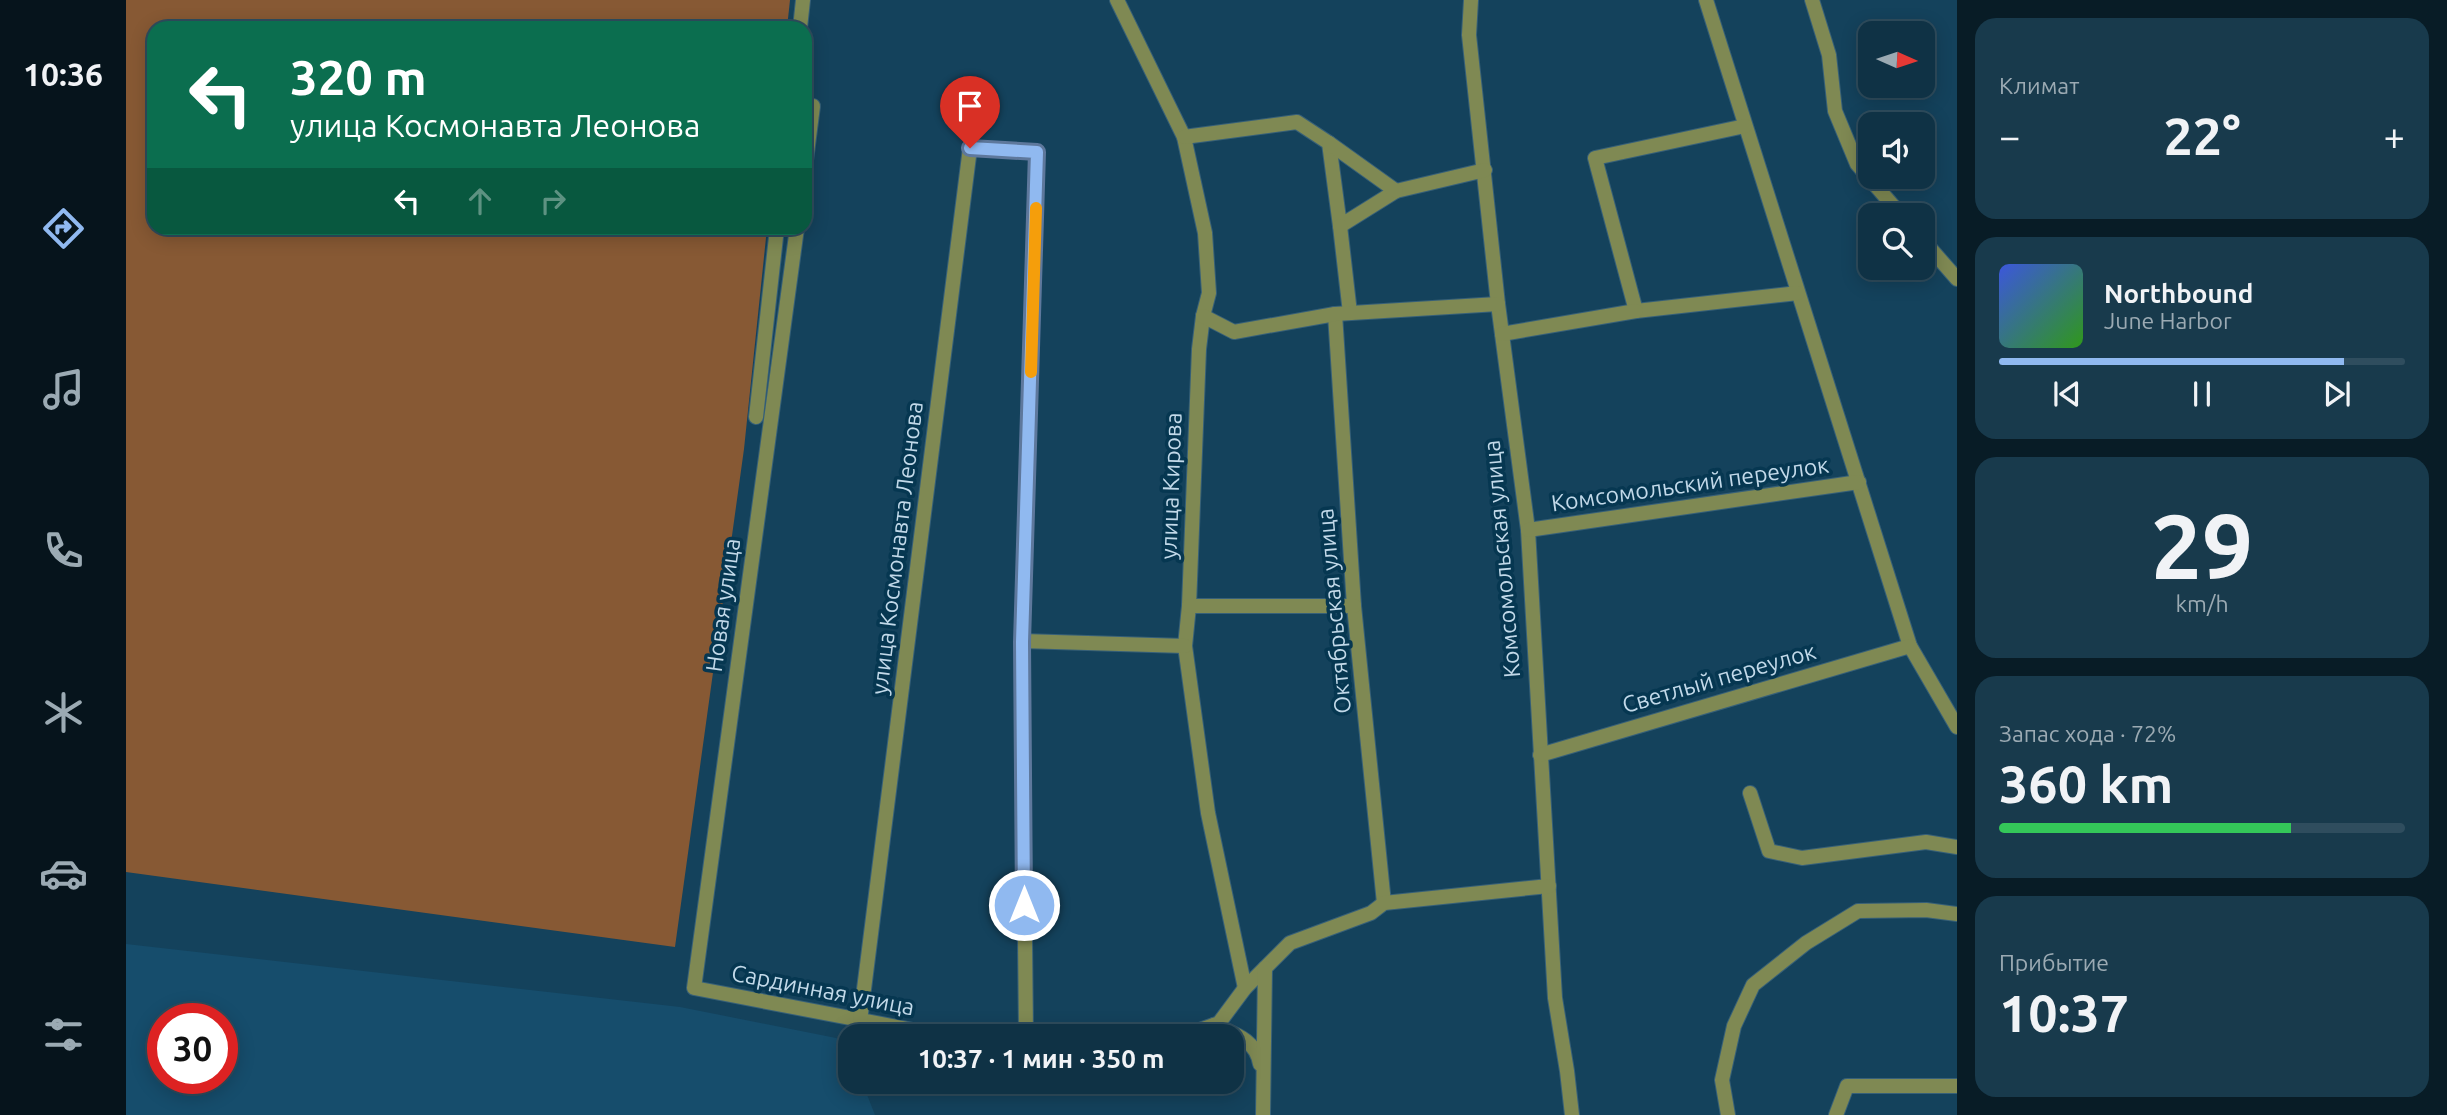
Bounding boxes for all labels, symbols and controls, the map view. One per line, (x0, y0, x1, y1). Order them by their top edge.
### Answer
north arrow (1858, 21, 1936, 98)
map controls (1858, 21, 1935, 280)
icon: left (175, 49, 266, 140)
text: 320 m (290, 49, 427, 104)
text: 10:36 (23, 56, 103, 92)
text: Климат (1999, 73, 2079, 98)
pin (940, 76, 1000, 148)
icon: arrive (951, 87, 989, 125)
text: улица Космонавта Леонова (290, 107, 700, 143)
text: 22° (2163, 107, 2241, 165)
button: sound (1858, 112, 1935, 189)
text: − (1999, 115, 2020, 157)
text: + (2384, 115, 2405, 157)
icon: left (388, 182, 426, 220)
icon: ahead (461, 182, 499, 220)
icon: right (534, 182, 572, 220)
button: search (1858, 203, 1935, 280)
icon: directions (39, 204, 88, 253)
text: Northbound (2104, 279, 2253, 308)
text: June Harbor (2104, 308, 2232, 333)
icon: music (39, 365, 88, 414)
icon: previous (2048, 375, 2086, 413)
icon: pause (2183, 375, 2221, 413)
icon: next (2318, 375, 2356, 413)
street label: улица Космонавта Леонова (866, 400, 927, 696)
street label: улица Кирова (1155, 412, 1186, 560)
street label: Комсомольская улица (1479, 439, 1524, 679)
street label: Комсомольский переулок (1550, 452, 1830, 515)
text: 29 (2151, 494, 2253, 596)
street label: Октябрьская улица (1312, 507, 1355, 715)
icon: phone (39, 526, 88, 575)
street label: Новая улица (701, 537, 744, 673)
text: km/h (2175, 591, 2229, 616)
street label: Светлый переулок (1619, 638, 1819, 717)
icon: climate (39, 688, 88, 737)
text: Запас хода · 72% (1999, 721, 2176, 746)
text: 360 km (1999, 755, 2173, 813)
icon: car (39, 849, 88, 898)
position arrow (987, 868, 1061, 942)
text: Прибытие (1999, 950, 2109, 975)
street label: Сардинная улица (730, 960, 917, 1020)
text: 10:37 (1999, 984, 2129, 1042)
speed limit sign: 30 (147, 1003, 238, 1094)
icon: filters (39, 1010, 88, 1059)
text: 10:37 · 1 мин · 350 m (918, 1044, 1164, 1073)

